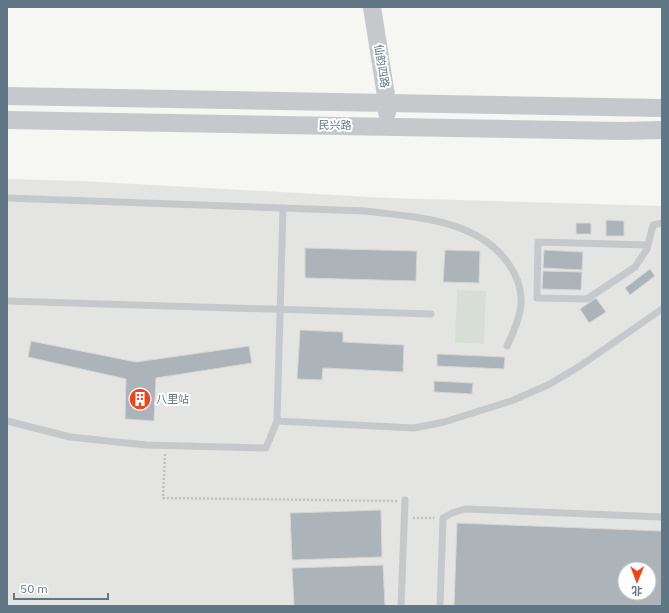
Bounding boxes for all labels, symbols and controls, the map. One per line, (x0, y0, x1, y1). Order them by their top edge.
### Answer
street label: 仙韵四路 (372, 43, 392, 89)
street label: 民兴路 (318, 118, 352, 132)
building icon: 八里站 (127, 386, 153, 412)
place label: 八里站 (156, 392, 189, 406)
north arrow (617, 561, 657, 601)
scale bar (14, 575, 108, 601)
text: 50 m (20, 581, 48, 596)
text: 北 (631, 584, 642, 598)

